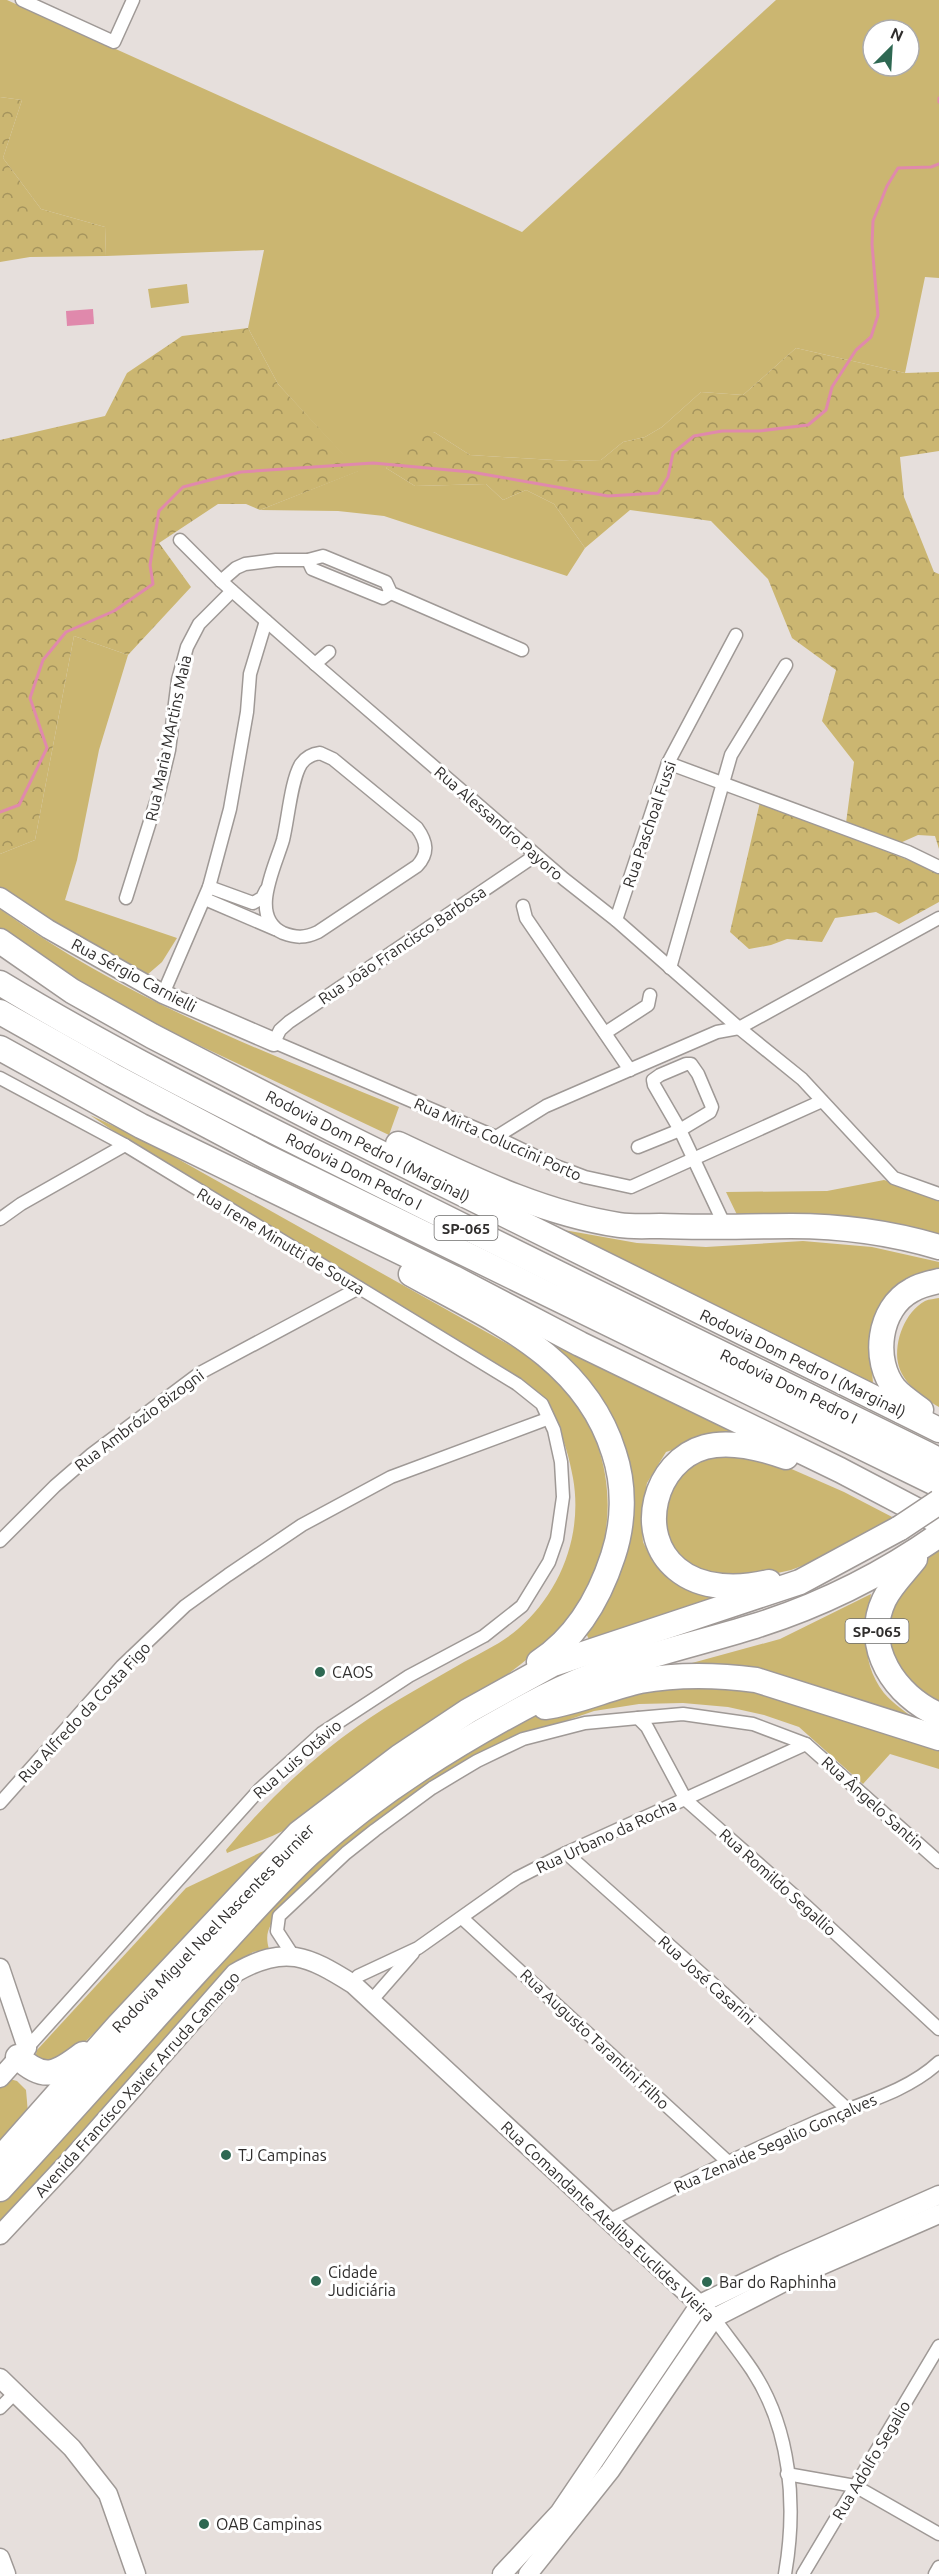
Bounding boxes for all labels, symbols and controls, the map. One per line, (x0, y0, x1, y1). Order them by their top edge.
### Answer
north arrow (861, 18, 921, 78)
text: N (888, 24, 906, 45)
street label: Rua Maria MArtins Maia (142, 653, 194, 823)
street label: Rua Paschoal Fussi (619, 758, 679, 890)
street label: Rua Alessandro Payoro (431, 762, 567, 884)
street label: Rua João Francisco Barbosa (315, 882, 489, 1008)
street label: Rua Sérgio Carnielli (69, 935, 199, 1015)
street label: Rodovia Dom Pedro I (Marginal) (263, 1086, 473, 1206)
street label: Rua Mirta Coluccini Porto (412, 1094, 584, 1184)
street label: Rodovia Dom Pedro I (283, 1128, 425, 1214)
street label: Rua Irene Minutti de Souza (194, 1184, 368, 1298)
road number: SP-065 (434, 1216, 498, 1240)
street label: Rodovia Dom Pedro I (Marginal) (697, 1305, 909, 1421)
street label: Rodovia Dom Pedro I (717, 1344, 861, 1428)
street label: Rua Ambrózio Bizogni (71, 1366, 207, 1474)
road number: SP-065 (846, 1619, 908, 1643)
street label: Rua Alfredo da Costa Figo (14, 1638, 154, 1786)
place label: CAOS (332, 1663, 373, 1681)
marker: CAOS (313, 1665, 327, 1679)
street label: Rua Luis Otávio (249, 1716, 345, 1802)
street label: Rua Ângelo Santin (818, 1752, 928, 1853)
street label: Rua Urbano da Rocha (533, 1795, 679, 1877)
street label: Rodovia Miguel Noel Nascentes Burnier (108, 1820, 318, 2036)
street label: Rua Romildo Segallio (716, 1825, 840, 1939)
street label: Rua José Casarini (655, 1932, 759, 2028)
street label: Rua Augusto Tarantini Filho (517, 1965, 673, 2113)
street label: Avenida Francisco Xavier Arruda Camargo (31, 1968, 243, 2200)
street label: Rua Zenaide Segalio Gonçalves (671, 2090, 879, 2196)
street label: Rua Comandante Ataliba Euclides Vieira (498, 2117, 718, 2325)
place label: TJ Campinas (238, 2146, 327, 2164)
marker: TJ Campinas (219, 2148, 233, 2162)
place label: Cidade Judiciária (328, 2263, 396, 2299)
place label: Bar do Raphinha (719, 2273, 837, 2291)
marker: Cidade Judiciária (309, 2274, 323, 2288)
marker: Bar do Raphinha (700, 2275, 714, 2289)
street label: Rua Adolfo Segalio (828, 2397, 914, 2523)
place label: OAB Campinas (216, 2515, 322, 2533)
marker: OAB Campinas (197, 2517, 211, 2531)

